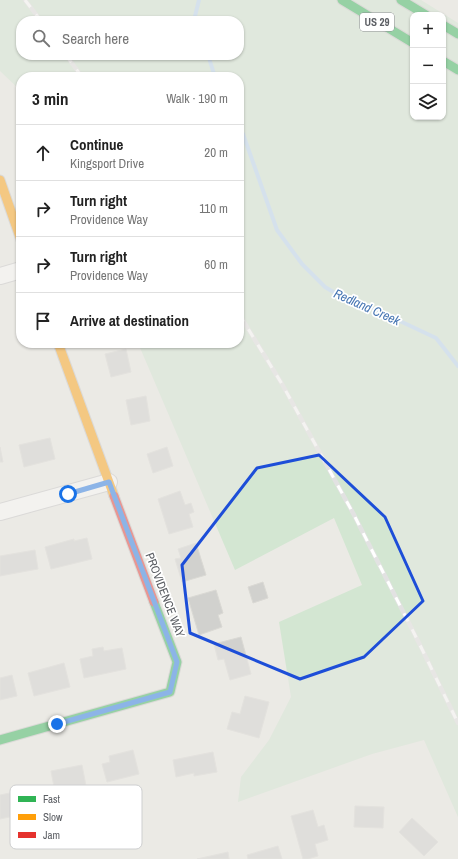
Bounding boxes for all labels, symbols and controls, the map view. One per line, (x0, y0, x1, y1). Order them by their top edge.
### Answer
map controls (410, 12, 446, 120)
button: + (410, 12, 446, 48)
road number: US 29 (360, 13, 394, 31)
search box (16, 16, 244, 60)
icon: search (30, 27, 52, 49)
text: Search here (62, 28, 129, 49)
button: − (410, 48, 446, 84)
button: layers (410, 84, 446, 120)
text: 3 min (32, 87, 68, 110)
text: Walk · 190 m (166, 90, 228, 107)
text: Continue (70, 134, 123, 155)
icon: ahead (32, 142, 54, 164)
text: 20 m (204, 144, 228, 161)
text: Kingsport Drive (70, 155, 144, 172)
text: Turn right (70, 190, 127, 211)
icon: right (32, 198, 54, 220)
text: 110 m (199, 200, 228, 217)
text: Providence Way (70, 211, 148, 228)
text: Turn right (70, 246, 127, 267)
icon: right (32, 254, 54, 276)
text: 60 m (204, 256, 228, 273)
text: Providence Way (70, 267, 148, 284)
water label: Redland Creek (331, 285, 404, 329)
icon: arrive (32, 310, 54, 332)
text: Arrive at destination (70, 310, 189, 331)
route start (59, 485, 77, 503)
street label: PROVIDENCE WAY (142, 551, 189, 640)
route end (48, 715, 66, 733)
legend (10, 785, 142, 849)
text: Fast (43, 792, 61, 806)
text: Slow (43, 810, 63, 824)
text: Jam (43, 828, 60, 842)

